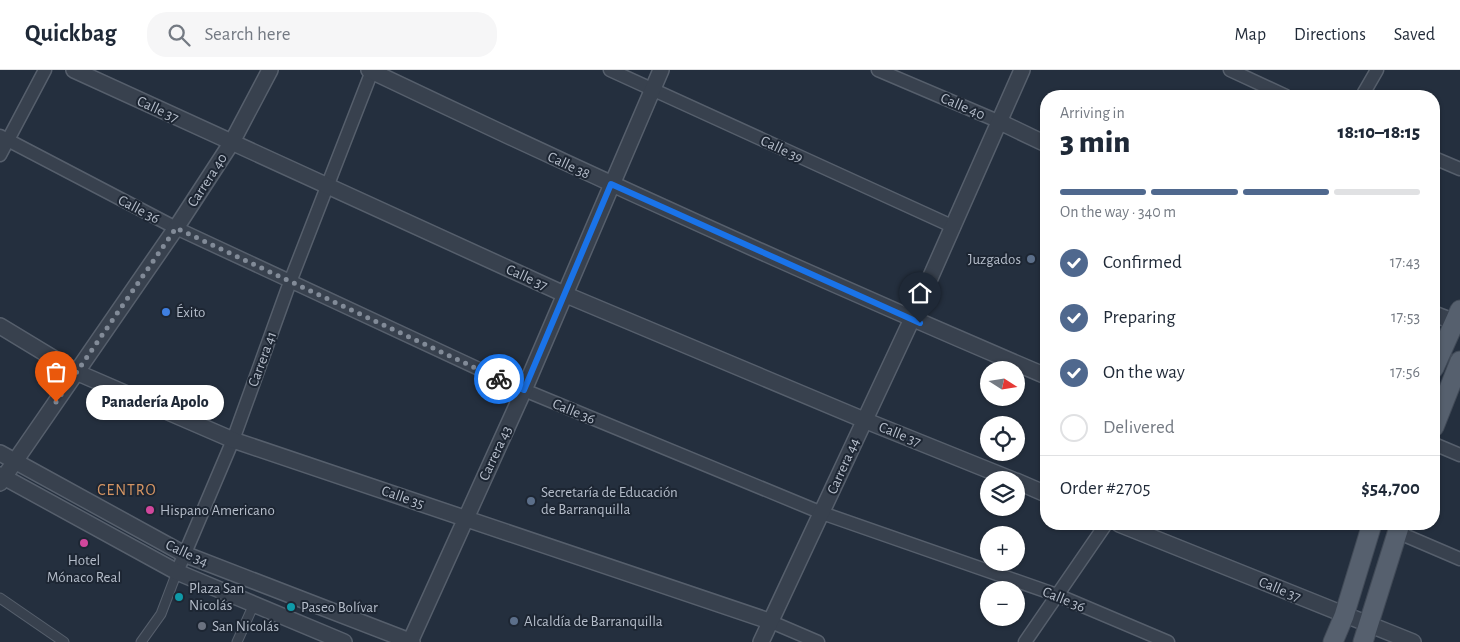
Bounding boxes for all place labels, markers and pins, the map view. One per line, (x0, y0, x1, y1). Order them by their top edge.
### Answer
place label: Juzgados (968, 252, 1021, 267)
marker: Juzgados (1025, 253, 1037, 265)
pin (899, 272, 941, 323)
place label: Éxito (176, 303, 205, 320)
marker: Éxito (160, 306, 172, 318)
pin (35, 351, 77, 402)
callout: Panadería Apolo (86, 384, 224, 420)
place label: Secretaría de Educación de Barranquilla (541, 485, 678, 517)
marker: Secretaría de Educación de Barranquilla (525, 495, 537, 507)
place label: Hispano Americano (160, 503, 275, 518)
marker: Hispano Americano (144, 504, 156, 516)
marker: Hotel Mónaco Real (78, 537, 90, 549)
place label: Hotel Mónaco Real (47, 553, 121, 585)
place label: Plaza San Nicolás (189, 581, 244, 613)
marker: Plaza San Nicolás (173, 591, 185, 603)
place label: Paseo Bolívar (301, 600, 378, 615)
marker: Paseo Bolívar (285, 601, 297, 613)
place label: Alcaldía de Barranquilla (524, 614, 663, 629)
marker: Alcaldía de Barranquilla (508, 615, 520, 627)
place label: San Nicolás (212, 619, 279, 634)
marker: San Nicolás (196, 620, 208, 632)

